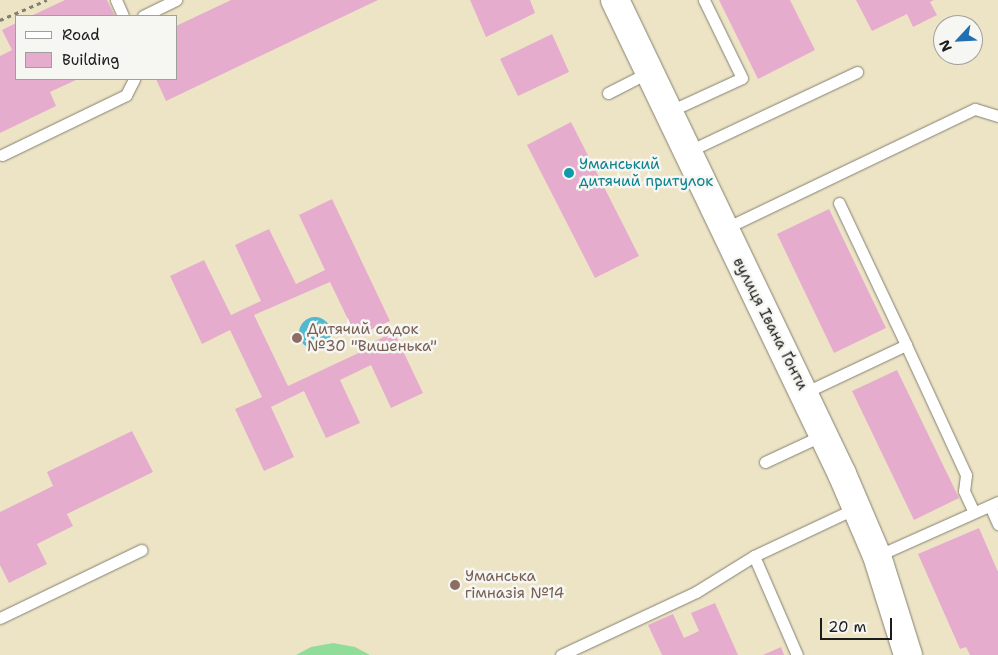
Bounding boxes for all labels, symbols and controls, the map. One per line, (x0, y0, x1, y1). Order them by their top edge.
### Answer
legend (15, 15, 178, 80)
north arrow (933, 15, 983, 65)
text: Road (62, 25, 100, 45)
text: N (935, 37, 956, 55)
text: Building (62, 50, 119, 70)
place label: Уманський дитячий притулок (579, 155, 713, 190)
marker: Уманський дитячий притулок (563, 167, 575, 179)
street label: вулиця Івана Ґонти (729, 255, 811, 393)
place label: Дитячий садок №30 "Вишенька" (307, 320, 437, 355)
marker: Дитячий садок №30 "Вишенька" (291, 332, 303, 344)
place label: Уманська гімназія №14 (465, 567, 564, 602)
marker: Уманська гімназія №14 (449, 579, 461, 591)
scale bar (823, 608, 896, 640)
text: 20 m (828, 617, 867, 637)

